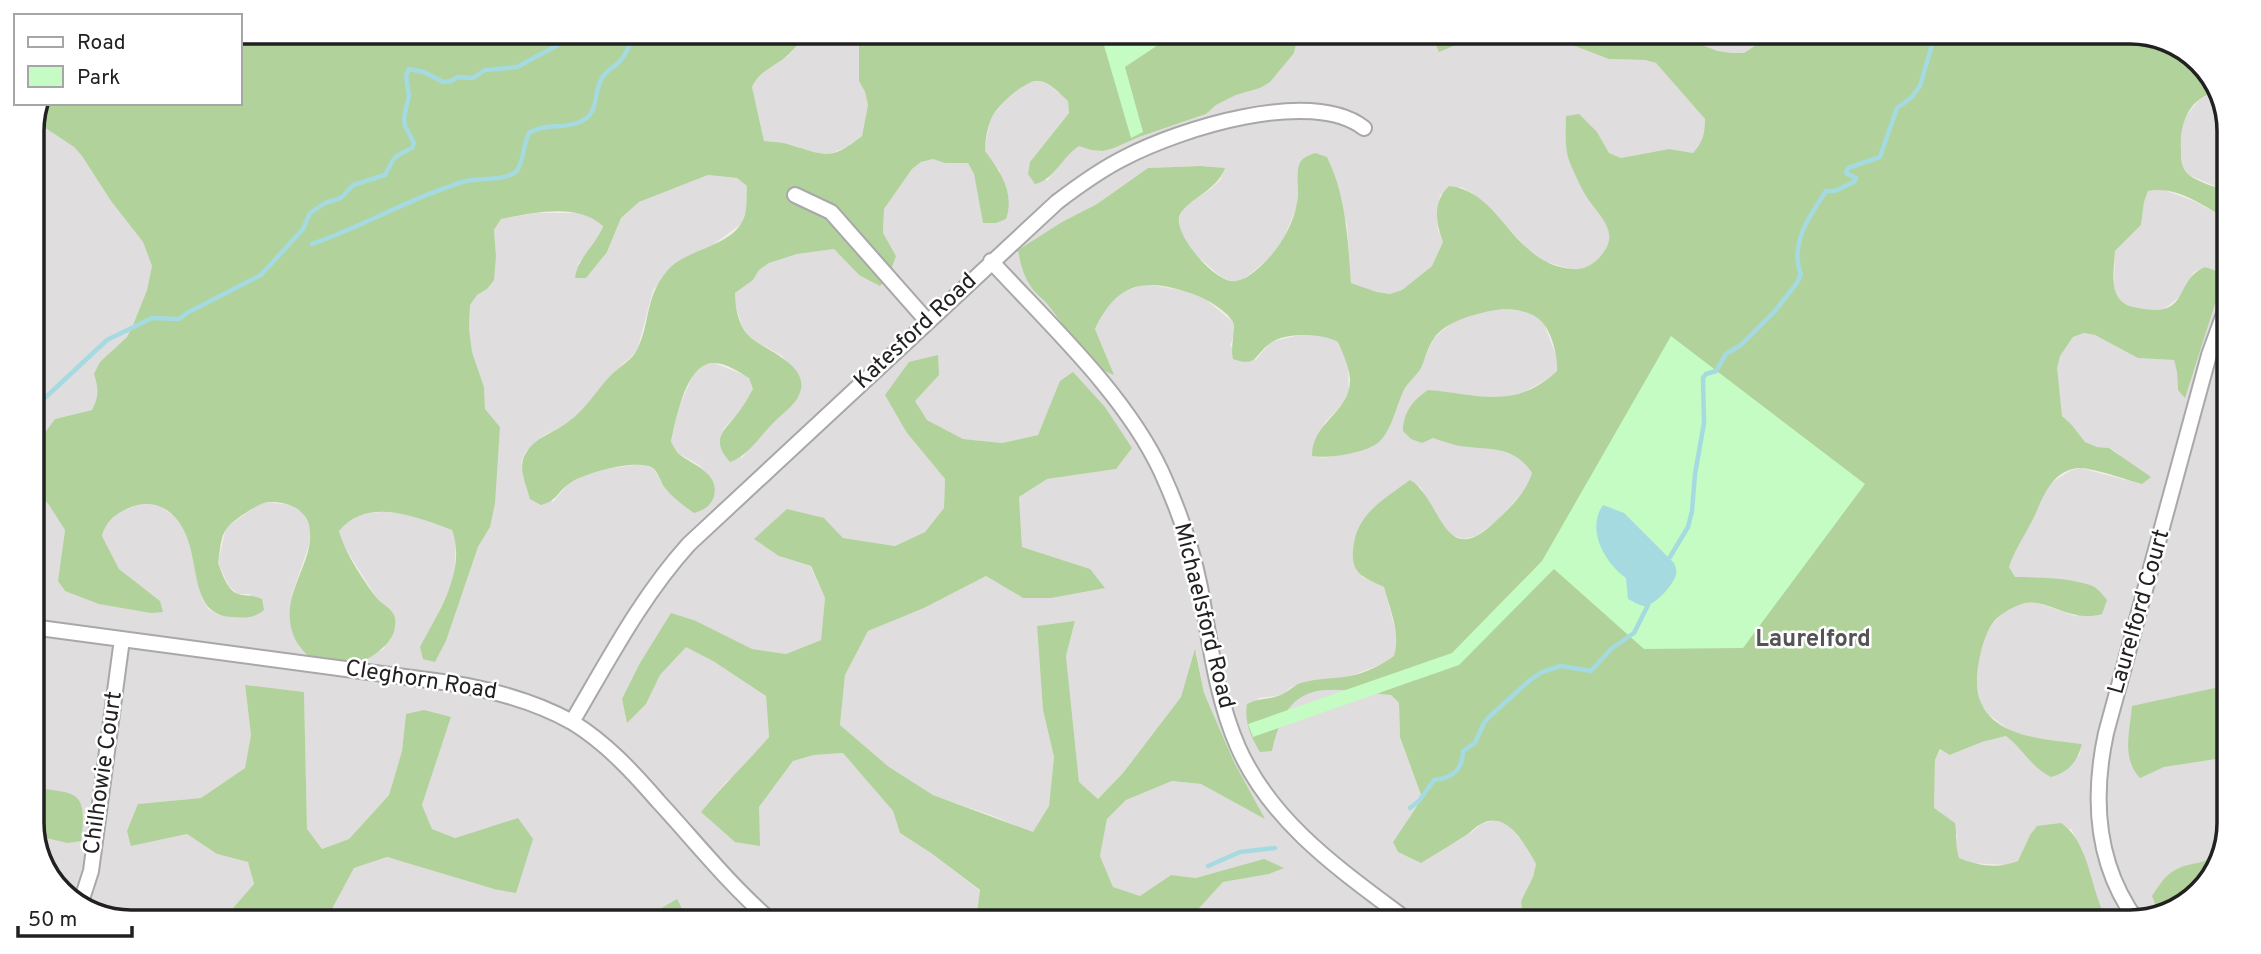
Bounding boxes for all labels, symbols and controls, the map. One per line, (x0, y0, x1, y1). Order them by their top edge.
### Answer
legend (14, 14, 242, 105)
text: Road (77, 30, 126, 57)
text: Park (77, 65, 120, 92)
street label: Katesford Road (849, 268, 983, 396)
street label: Michaelsford Road (1166, 520, 1240, 712)
street label: Laurelford Court (2103, 526, 2177, 698)
district label: Laurelford (1755, 625, 1871, 655)
street label: Cleghorn Road (343, 655, 499, 707)
street label: Chilhowie Court (78, 689, 130, 857)
scale bar (18, 894, 131, 938)
text: 50 m (28, 907, 77, 934)

